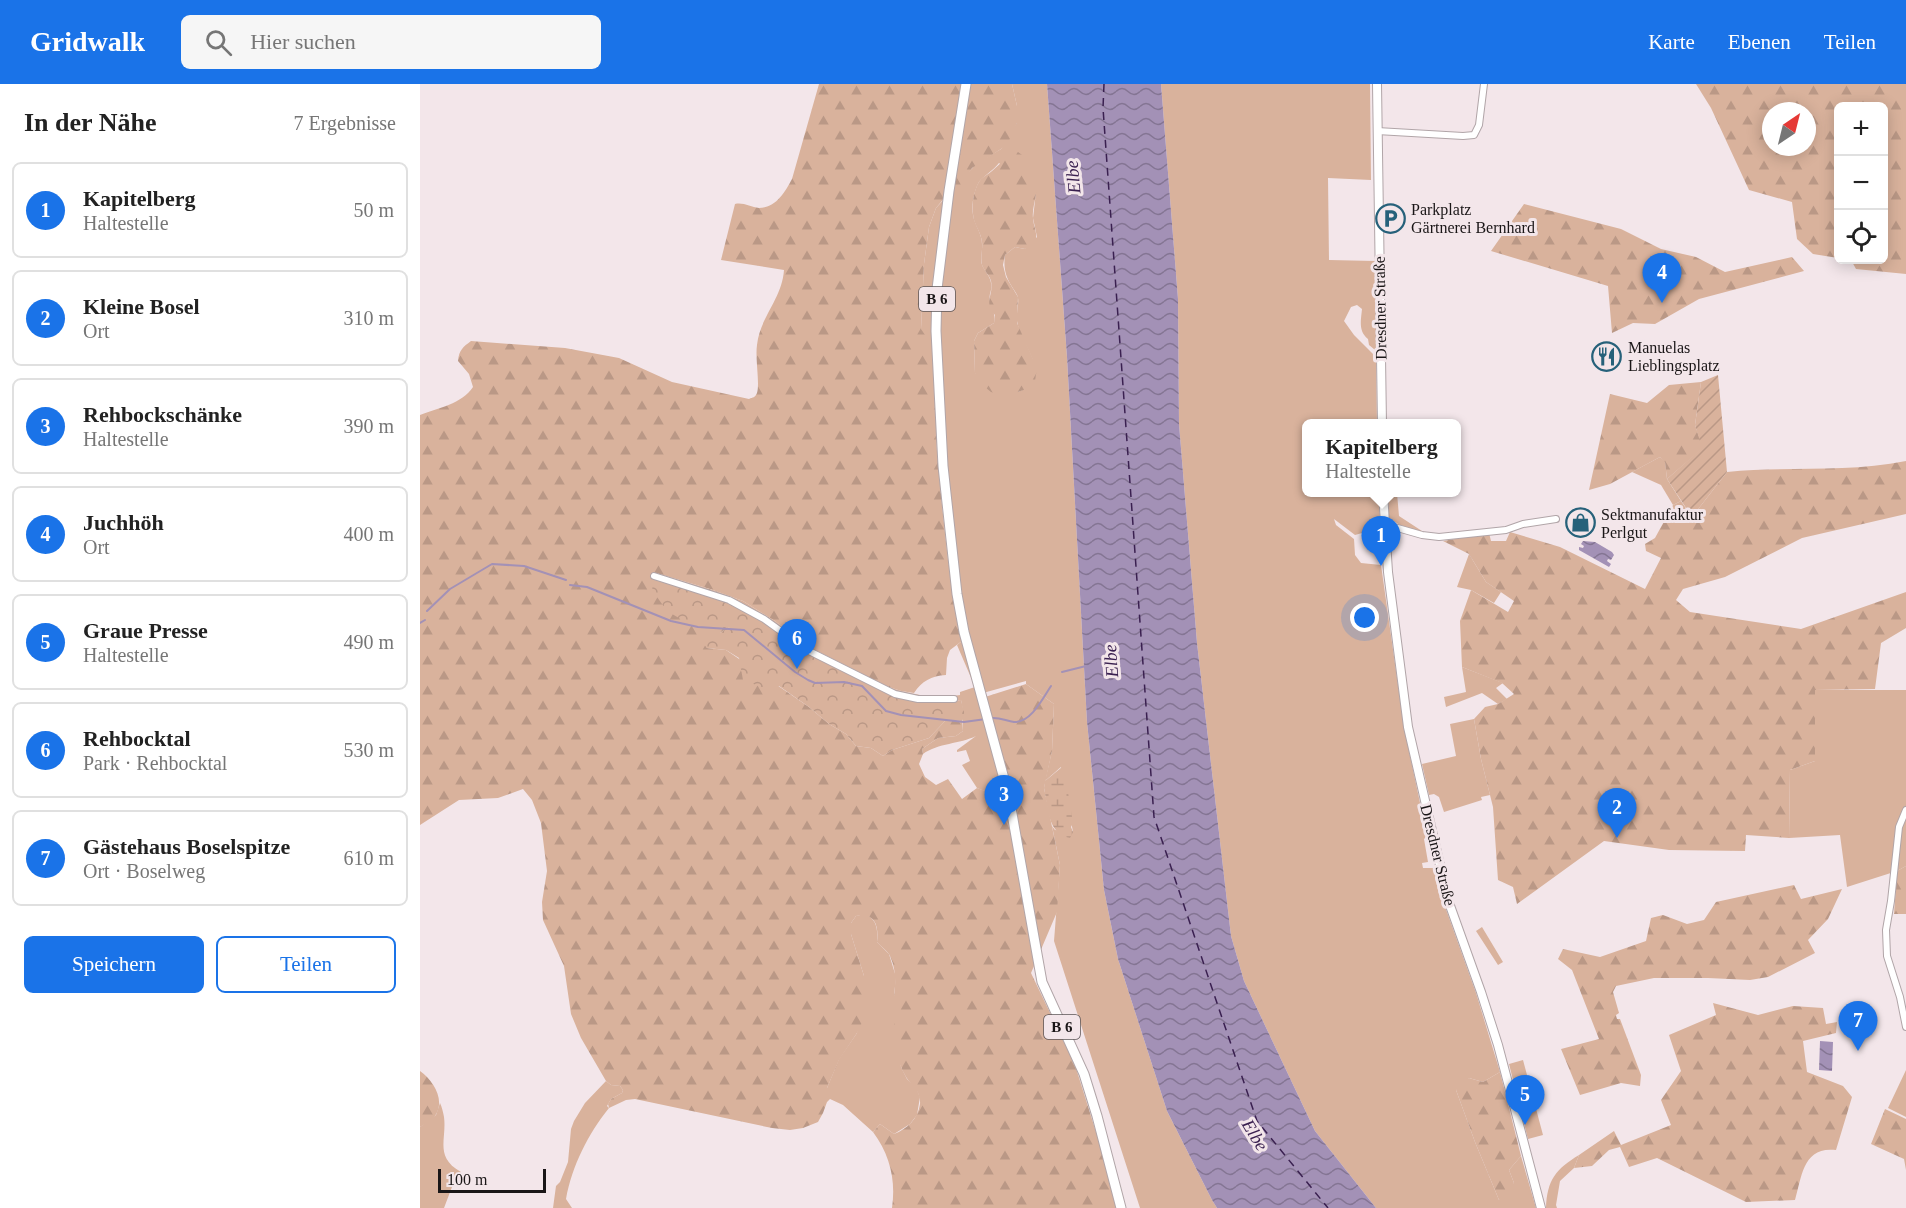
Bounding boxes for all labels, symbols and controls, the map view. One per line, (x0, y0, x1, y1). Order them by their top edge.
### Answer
search box (181, 15, 601, 69)
text: Gridwalk (30, 26, 145, 57)
icon: search (202, 26, 235, 59)
text: Hier suchen (250, 29, 356, 54)
text: Karte (1648, 30, 1695, 54)
text: Ebenen (1728, 30, 1791, 54)
text: Teilen (1824, 30, 1876, 54)
north arrow (1762, 102, 1816, 156)
map controls (1834, 102, 1888, 264)
button: + (1834, 102, 1888, 156)
text: In der Nähe (24, 108, 156, 137)
text: 7 Ergebnisse (294, 112, 396, 134)
button: − (1834, 156, 1888, 210)
water label: Elbe (1062, 160, 1084, 195)
text: Kapitelberg (83, 186, 195, 211)
text: 1 (41, 199, 51, 221)
text: 50 m (353, 199, 394, 221)
place label: Parkplatz Gärtnerei Bernhard (1411, 201, 1535, 236)
parking icon: Parkplatz Gärtnerei Bernhard (1374, 202, 1406, 234)
button: locate (1834, 210, 1888, 264)
text: Haltestelle (83, 212, 169, 234)
pin: 4 (1642, 254, 1682, 303)
street label: Dresdner Straße (1371, 256, 1389, 360)
road number: B 6 (919, 287, 955, 311)
text: Kleine Bosel (83, 294, 200, 319)
text: 2 (41, 307, 51, 329)
text: 310 m (343, 307, 394, 329)
text: Ort (83, 320, 110, 342)
place label: Manuelas Lieblingsplatz (1628, 339, 1720, 375)
restaurant icon: Manuelas Lieblingsplatz (1591, 340, 1623, 372)
text: Rehbockschänke (83, 402, 242, 427)
text: 3 (41, 415, 51, 437)
text: 390 m (343, 415, 394, 437)
popup (1302, 419, 1461, 497)
text: Haltestelle (83, 428, 169, 450)
text: Kapitelberg (1325, 434, 1438, 459)
text: Haltestelle (1325, 460, 1411, 482)
place label: Sektmanufaktur Perlgut (1601, 506, 1704, 542)
shop icon: Sektmanufaktur Perlgut (1564, 507, 1596, 539)
text: Juchhöh (83, 510, 164, 535)
pin: 1 (1362, 516, 1400, 566)
text: 4 (41, 523, 51, 545)
text: 400 m (343, 523, 394, 545)
text: Ort (83, 536, 110, 558)
your location (1350, 603, 1379, 632)
text: Graue Presse (83, 618, 208, 643)
pin: 6 (778, 620, 817, 669)
text: 5 (41, 631, 51, 653)
text: 490 m (343, 631, 394, 653)
text: Haltestelle (83, 644, 169, 666)
water label: Elbe (1100, 644, 1122, 679)
text: Rehbocktal (83, 726, 191, 751)
text: 6 (41, 739, 51, 761)
text: 530 m (343, 739, 394, 761)
text: Park · Rehbocktal (83, 752, 227, 774)
pin: 3 (984, 776, 1024, 825)
pin: 2 (1598, 788, 1636, 838)
street label: Dresdner Straße (1417, 803, 1459, 907)
text: Gästehaus Boselspitze (83, 834, 290, 859)
text: 7 (41, 847, 51, 869)
text: 610 m (343, 847, 394, 869)
text: Ort · Boselweg (83, 860, 205, 882)
button: Speichern (24, 936, 204, 993)
button: Teilen (216, 936, 396, 993)
pin: 7 (1838, 1002, 1878, 1051)
road number: B 6 (1044, 1015, 1080, 1039)
pin: 5 (1506, 1076, 1544, 1125)
water label: Elbe (1237, 1115, 1272, 1154)
scale bar (438, 1166, 546, 1194)
text: 100 m (447, 1171, 487, 1188)

